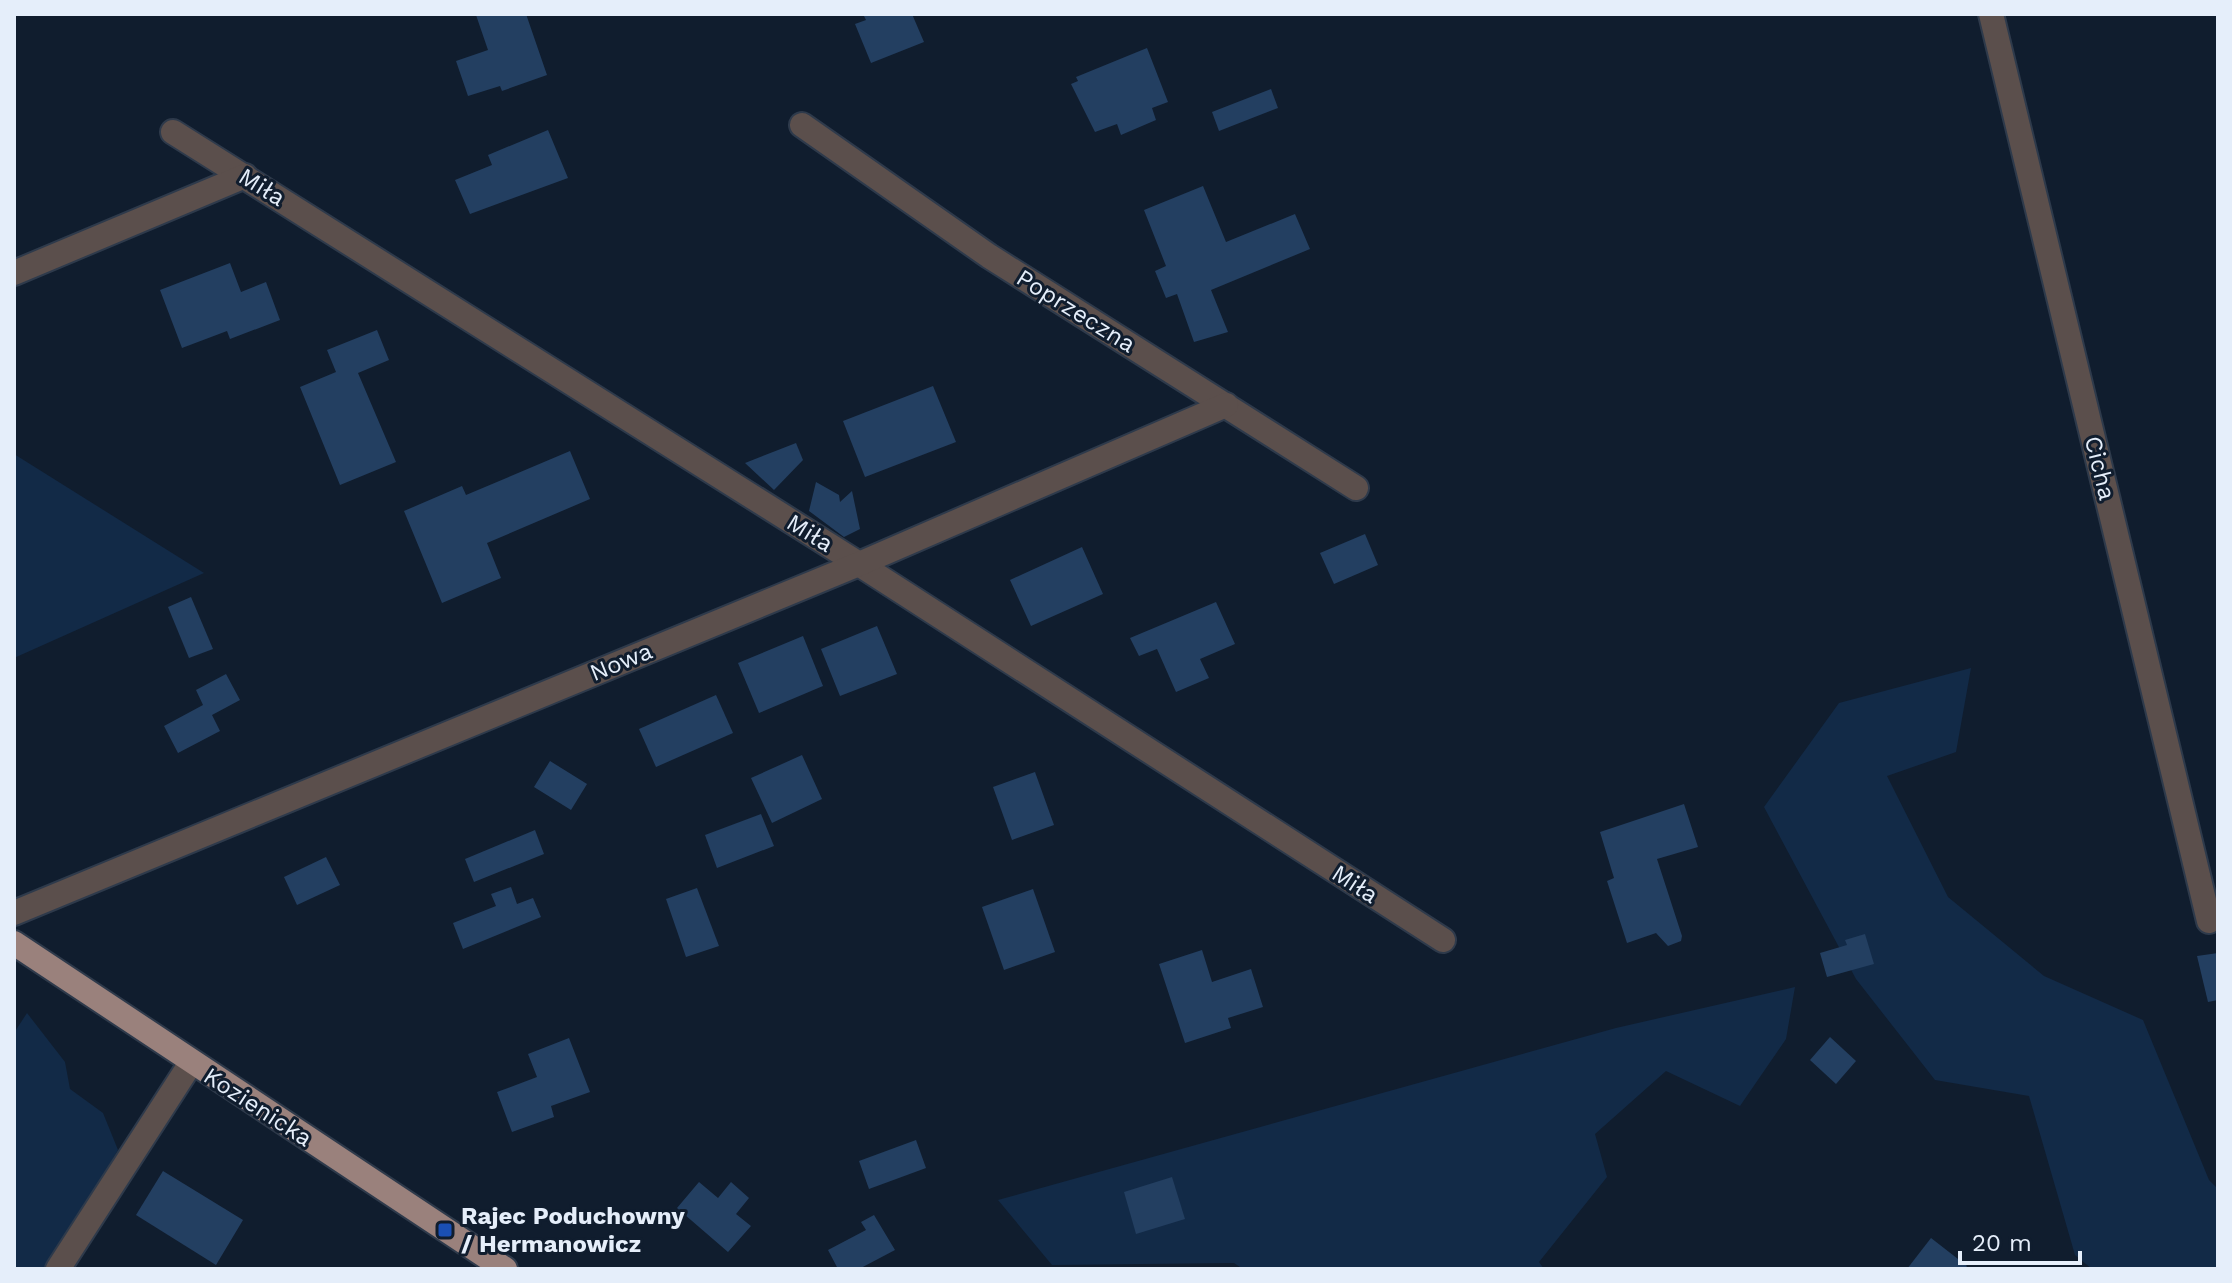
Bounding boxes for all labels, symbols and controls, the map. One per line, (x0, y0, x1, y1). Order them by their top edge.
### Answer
street label: Miła (234, 162, 290, 212)
street label: Poprzeczna (1011, 263, 1141, 359)
street label: Cicha (2079, 433, 2121, 503)
street label: Miła (782, 508, 838, 558)
street label: Nowa (586, 637, 656, 687)
street label: Miła (1327, 859, 1383, 909)
street label: Kozienicka (199, 1062, 317, 1152)
place label: Rajec Poduchowny / Hermanowicz (461, 1202, 685, 1258)
scale bar (1960, 1215, 2080, 1265)
marker: Rajec Poduchowny / Hermanowicz (436, 1221, 454, 1239)
text: 20 m (1972, 1229, 2032, 1257)

